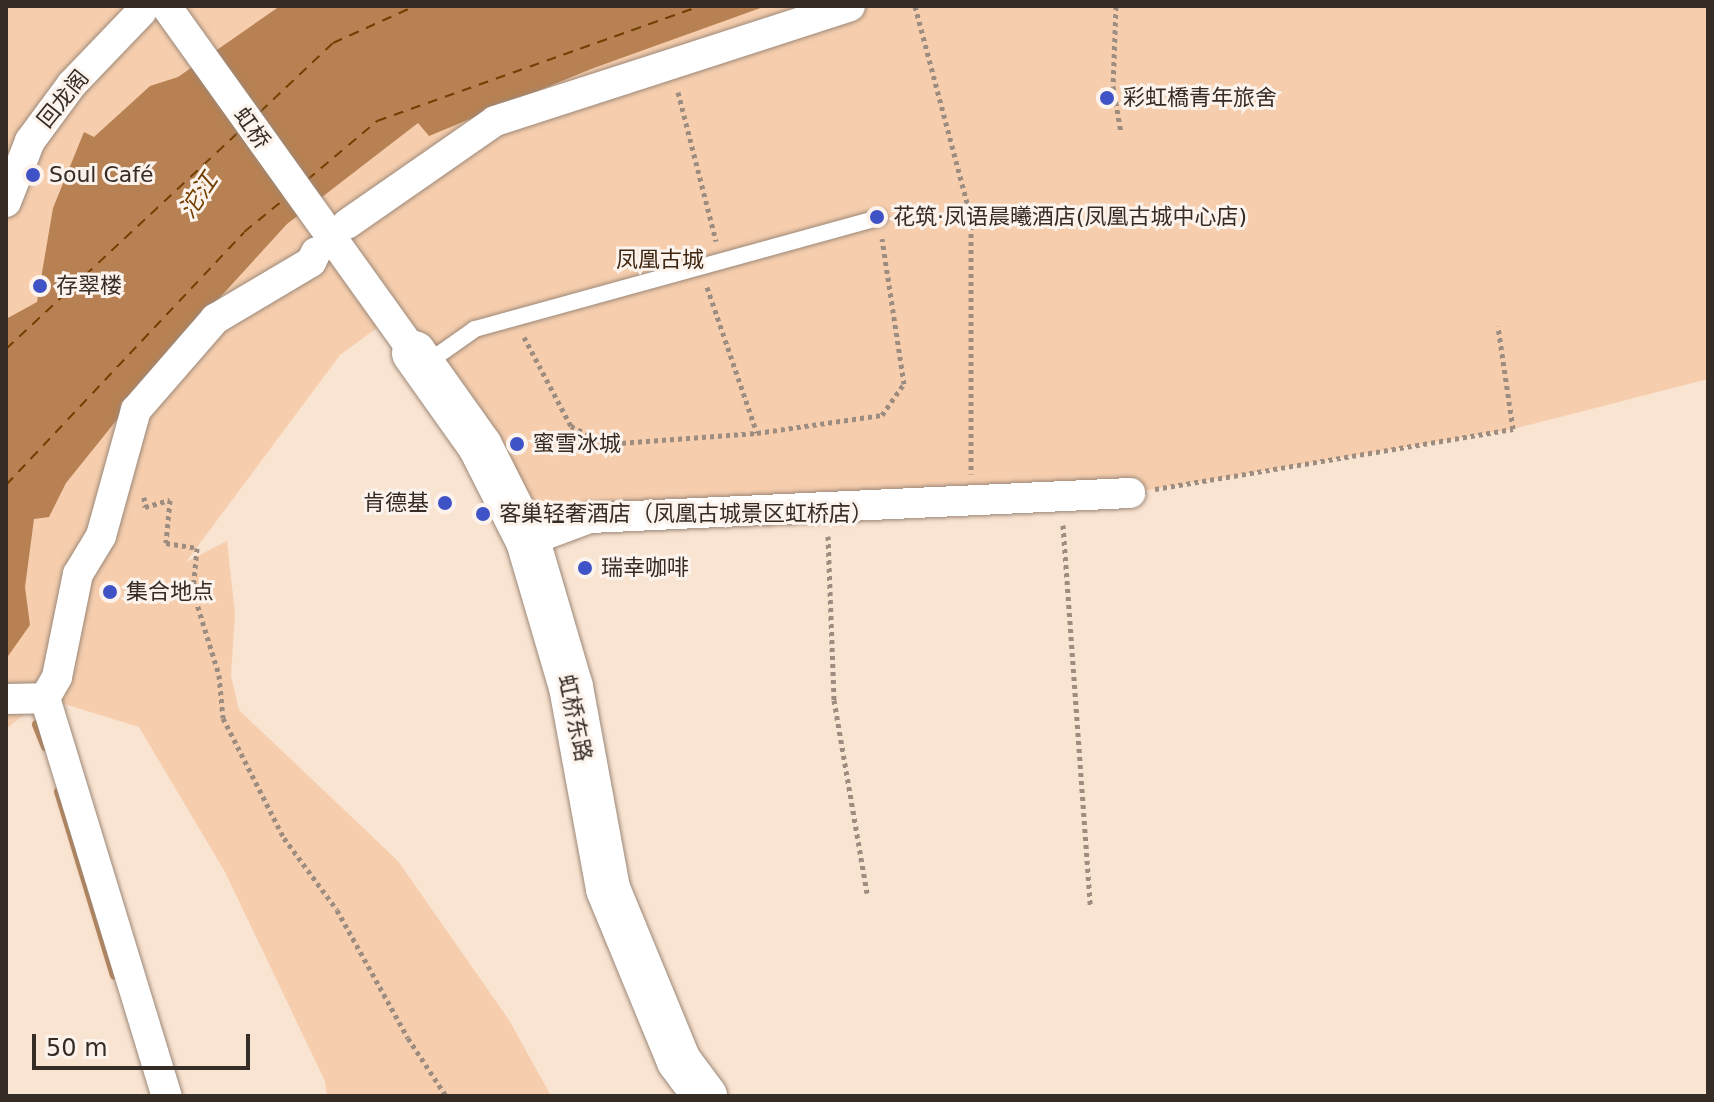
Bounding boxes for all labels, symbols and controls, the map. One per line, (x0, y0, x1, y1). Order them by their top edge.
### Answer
street label: 回龙阁 (32, 65, 94, 133)
place label: 彩虹橋青年旅舍 (1123, 85, 1277, 111)
marker: 彩虹橋青年旅舍 (1098, 89, 1116, 107)
street label: 虹桥 (229, 102, 275, 154)
place label: Soul Café (49, 162, 154, 188)
marker: Soul Café (24, 166, 42, 184)
water label: 沱江 (174, 168, 224, 224)
place label: 花筑·凤语晨曦酒店(凤凰古城中心店) (893, 204, 1247, 230)
marker: 花筑·凤语晨曦酒店(凤凰古城中心店) (868, 208, 886, 226)
park label: 凤凰古城 (616, 247, 704, 273)
place label: 存翠楼 (56, 273, 122, 299)
marker: 存翠楼 (31, 277, 49, 295)
place label: 蜜雪冰城 (533, 431, 621, 457)
marker: 蜜雪冰城 (508, 435, 526, 453)
place label: 肯德基 (363, 490, 429, 516)
marker: 肯德基 (436, 494, 454, 512)
place label: 客巢轻奢酒店（凤凰古城景区虹桥店） (499, 501, 873, 527)
marker: 客巢轻奢酒店（凤凰古城景区虹桥店） (474, 505, 492, 523)
place label: 瑞幸咖啡 (601, 555, 689, 581)
marker: 瑞幸咖啡 (576, 559, 594, 577)
place label: 集合地点 (126, 579, 214, 605)
marker: 集合地点 (101, 583, 119, 601)
street label: 虹桥东路 (553, 672, 597, 764)
scale bar (36, 1018, 254, 1068)
text: 50 m (46, 1034, 108, 1062)

